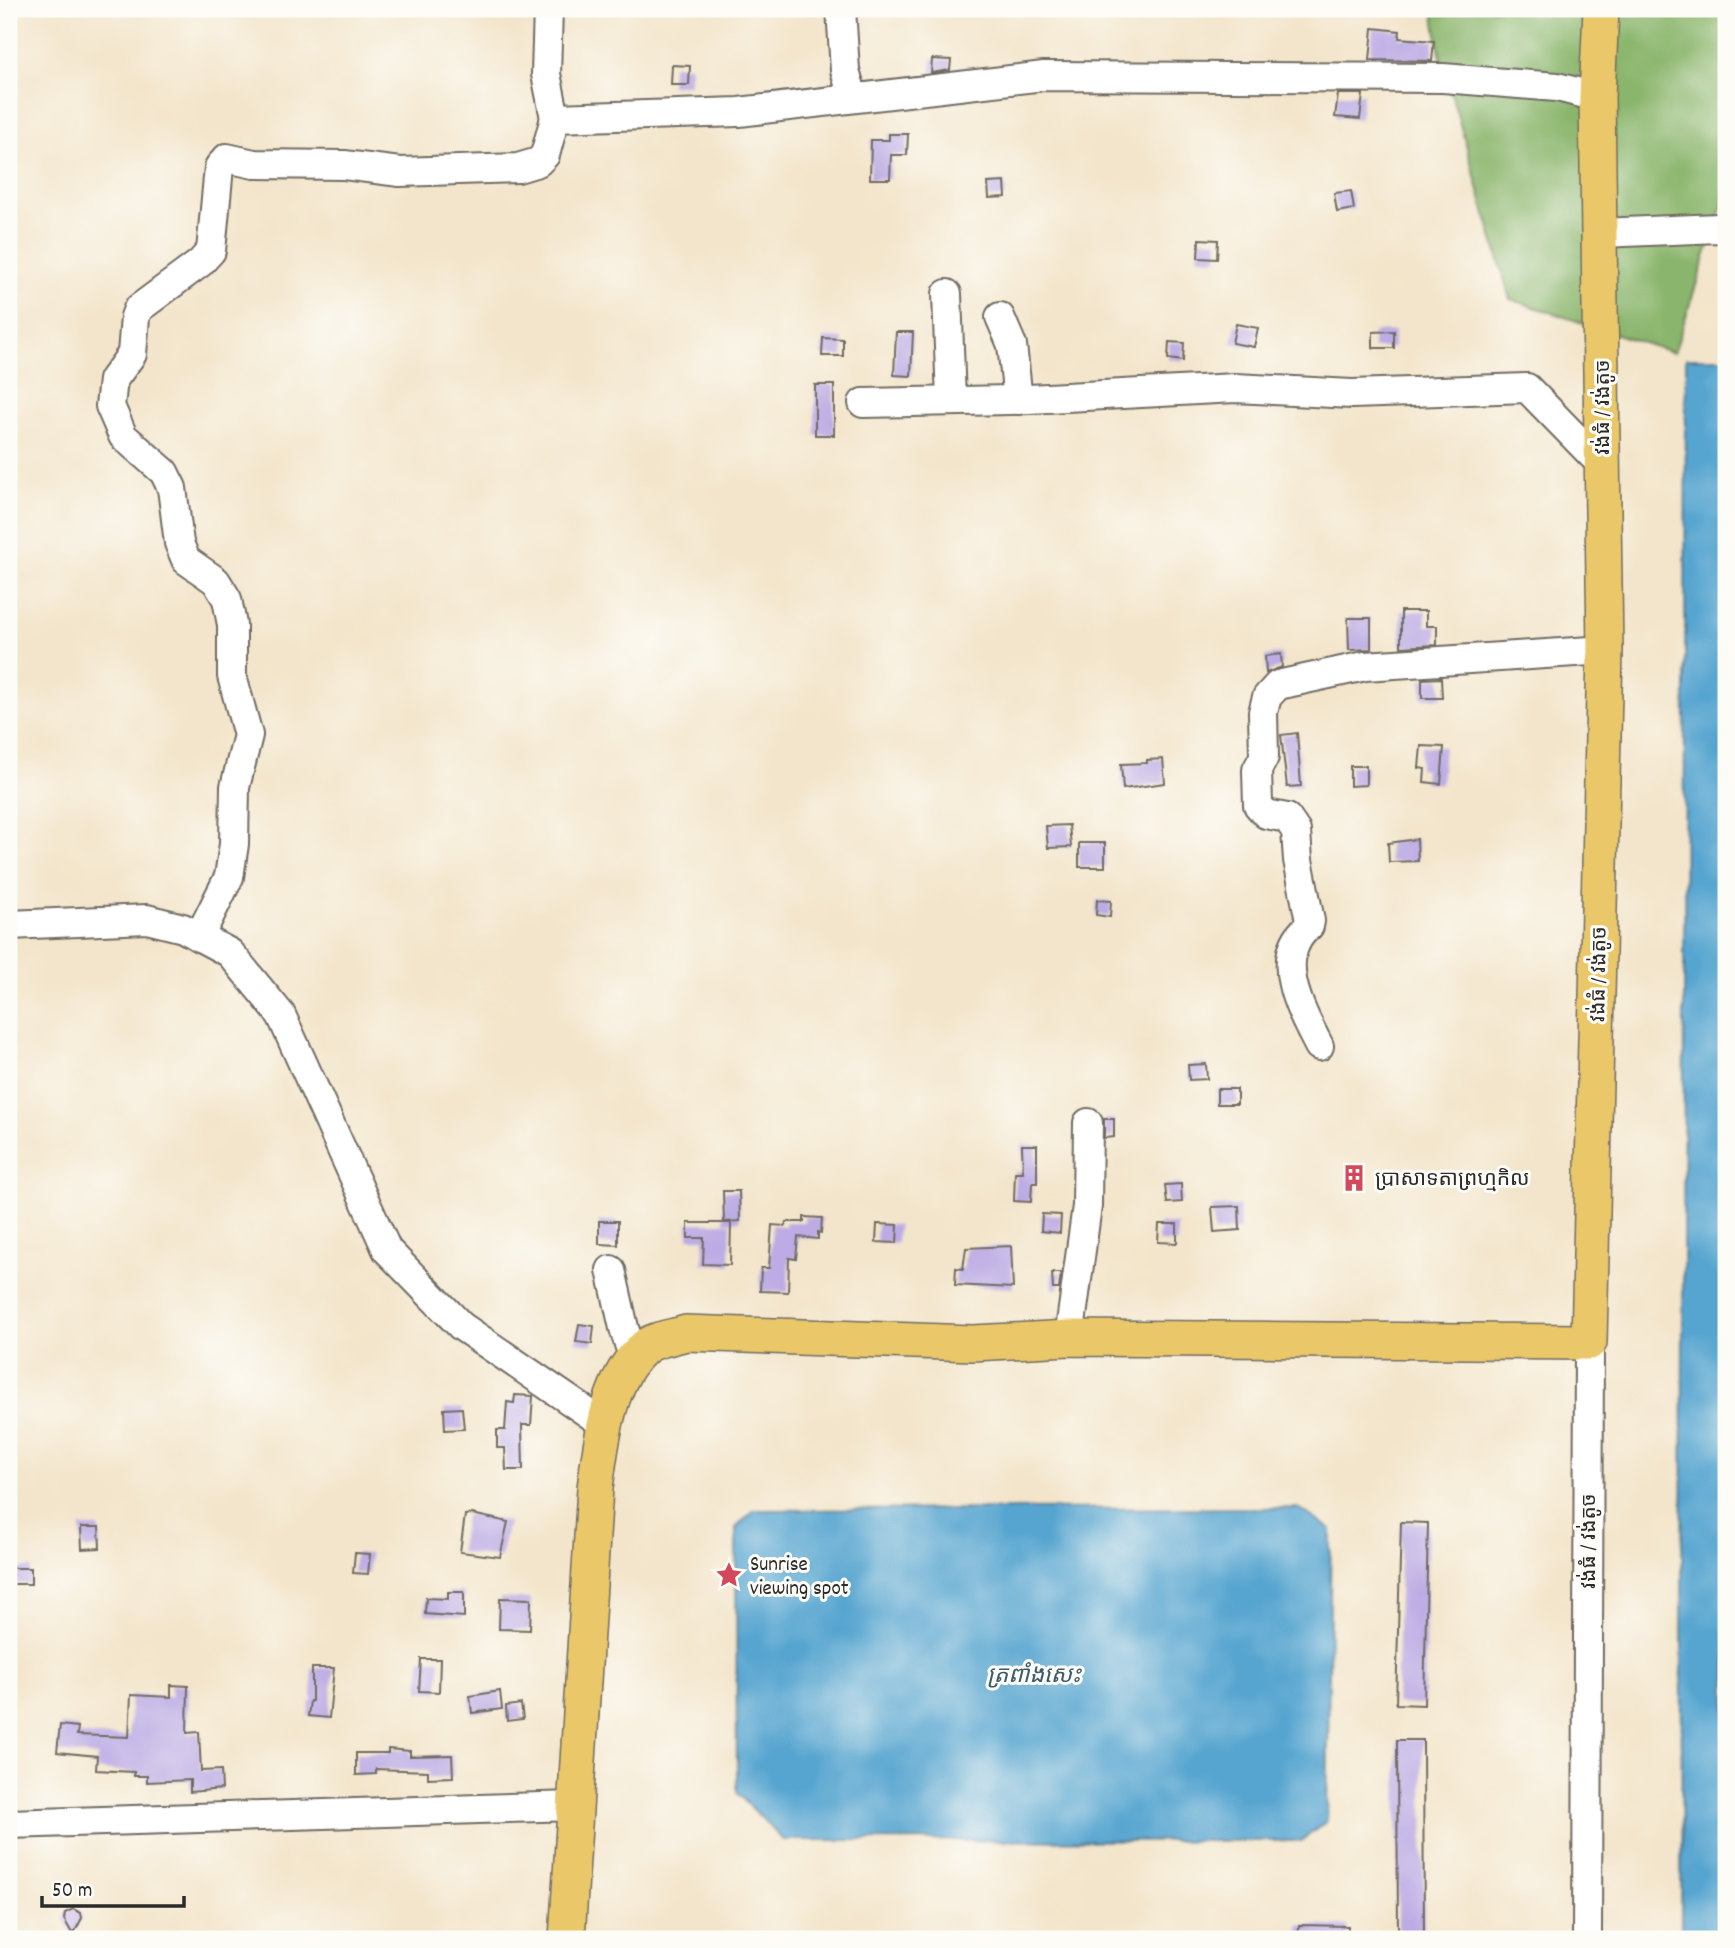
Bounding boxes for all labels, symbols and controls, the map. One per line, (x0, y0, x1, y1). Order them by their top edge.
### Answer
street label: វង់ធំ / វង់តូច (1590, 359, 1620, 455)
street label: វង់ធំ / វង់តូច (1585, 926, 1617, 1022)
building icon: ប្រាសាទតាព្រហ្មកិល (1339, 1163, 1369, 1193)
place label: ប្រាសាទតាព្រហ្មកិល (1375, 1166, 1530, 1196)
street label: វង់ធំ / វង់តូច (1576, 1493, 1606, 1589)
place label: Sunrise viewing spot (750, 1551, 849, 1605)
place icon: Sunrise viewing spot (714, 1560, 744, 1590)
water label: ត្រពាំងសេះ (987, 1661, 1082, 1694)
scale bar (42, 1864, 184, 1908)
text: 50 m (52, 1877, 92, 1907)

